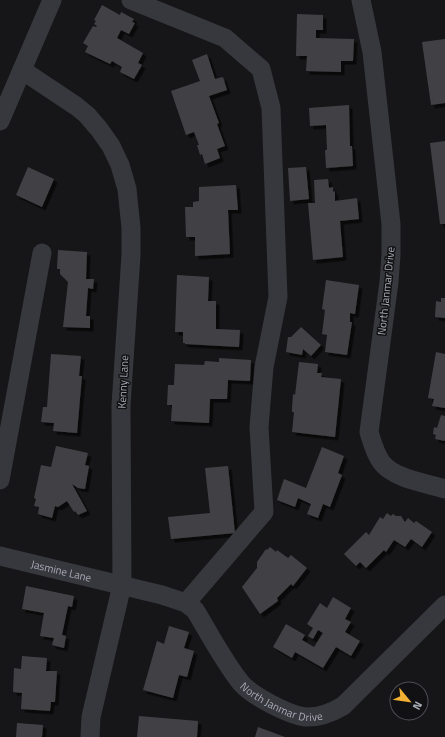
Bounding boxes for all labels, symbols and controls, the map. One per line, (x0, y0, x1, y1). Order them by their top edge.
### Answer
street label: North Janmar Drive (373, 246, 399, 336)
street label: Kenny Lane (114, 354, 132, 409)
street label: Jasmine Lane (29, 556, 94, 586)
street label: North Janmar Drive (237, 678, 324, 725)
north arrow (389, 681, 429, 721)
text: N (409, 699, 427, 713)

